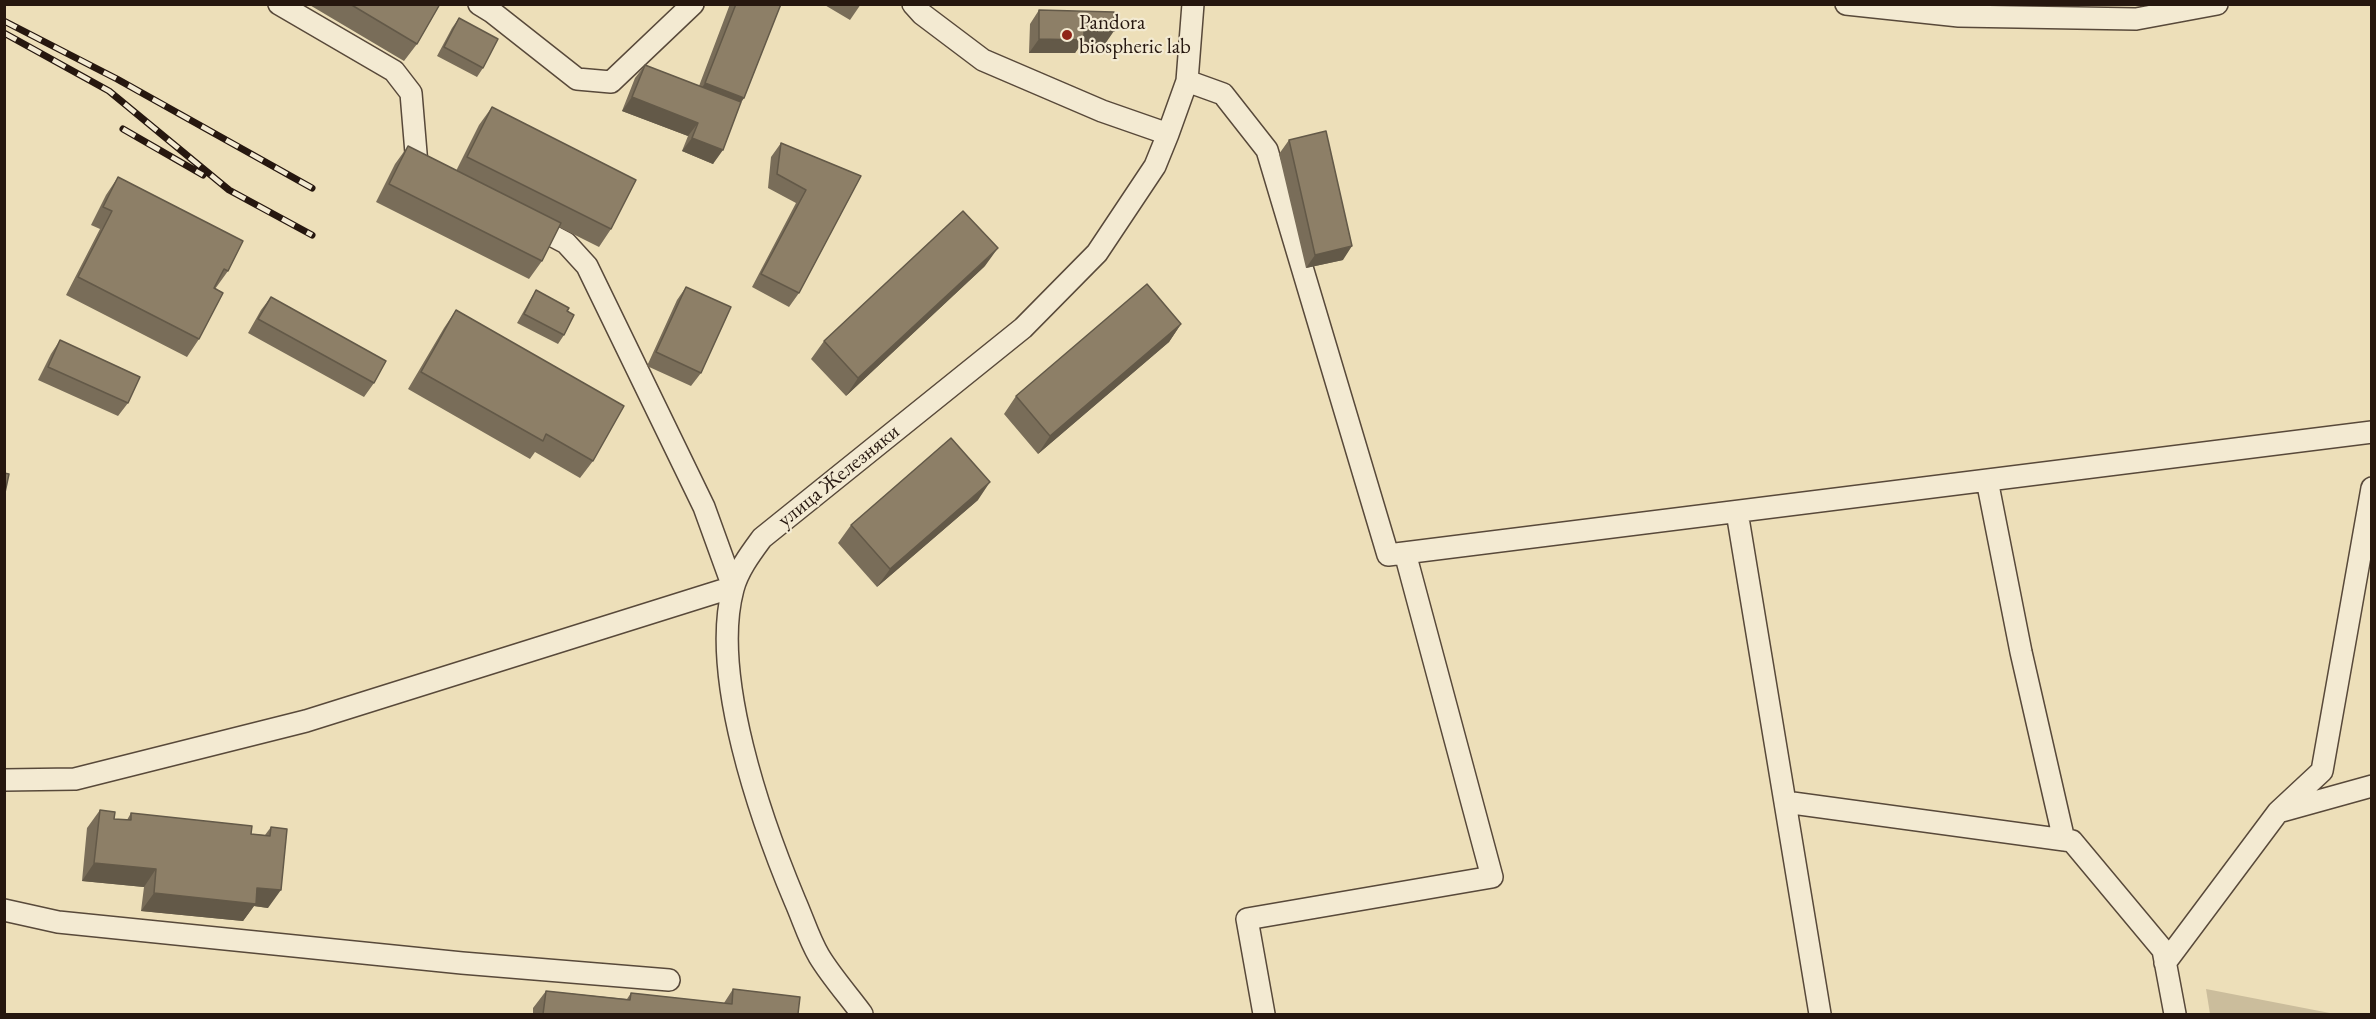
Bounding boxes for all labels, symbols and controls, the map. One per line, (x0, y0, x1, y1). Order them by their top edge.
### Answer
place label: Pandora biospheric lab (1079, 10, 1191, 60)
marker: Pandora biospheric lab (1060, 28, 1074, 42)
street label: улица Железняки (773, 419, 905, 533)

